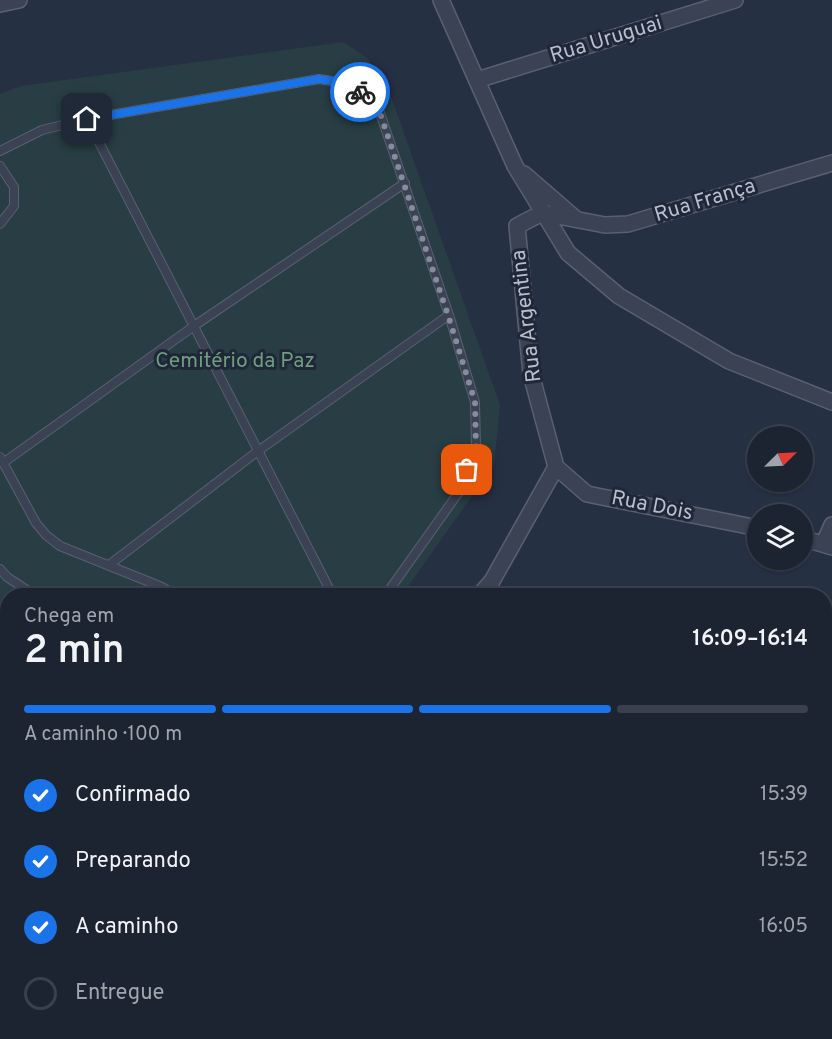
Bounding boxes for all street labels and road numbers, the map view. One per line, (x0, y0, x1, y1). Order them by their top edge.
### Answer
street label: Rua Uruguai (547, 10, 665, 70)
street label: Rua França (651, 173, 759, 229)
street label: Rua Argentina (505, 248, 549, 384)
street label: Rua Dois (609, 485, 695, 527)

